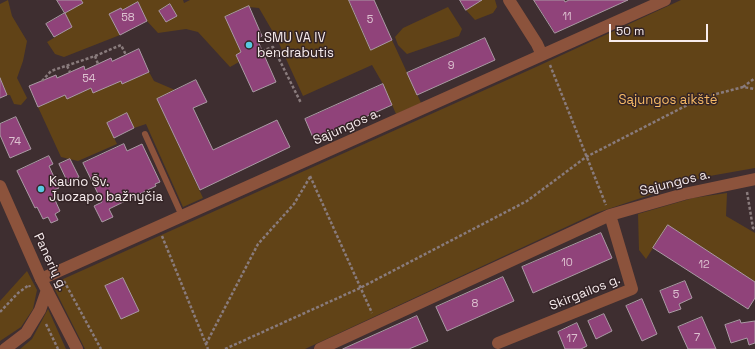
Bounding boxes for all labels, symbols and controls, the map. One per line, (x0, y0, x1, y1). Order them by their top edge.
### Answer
house number: 11 (562, 10, 572, 24)
house number: 58 (121, 11, 135, 25)
house number: 5 (367, 13, 373, 27)
scale bar (611, 16, 710, 42)
text: 50 m (616, 23, 644, 39)
place label: LSMU VA IV bendrabutis (257, 30, 334, 61)
marker: LSMU VA IV bendrabutis (244, 40, 254, 50)
house number: 9 (448, 59, 454, 73)
house number: 54 (82, 72, 96, 86)
park label: Sąjungos aikštė (619, 92, 717, 108)
street label: Sąjungos a. (311, 105, 383, 149)
house number: 74 (9, 135, 21, 149)
street label: Sąjungos a. (638, 167, 712, 199)
place label: Kauno Šv. Juozapo bažnyčia (49, 174, 163, 205)
marker: Kauno Šv. Juozapo bažnyčia (36, 184, 46, 194)
street label: Panerių g. (30, 231, 70, 293)
house number: 10 (561, 256, 573, 270)
house number: 12 (698, 258, 710, 272)
street label: Skirgailos g. (547, 272, 623, 314)
house number: 5 (673, 288, 679, 302)
house number: 8 (472, 297, 478, 311)
house number: 7 (694, 331, 700, 345)
house number: 17 (567, 332, 577, 346)

